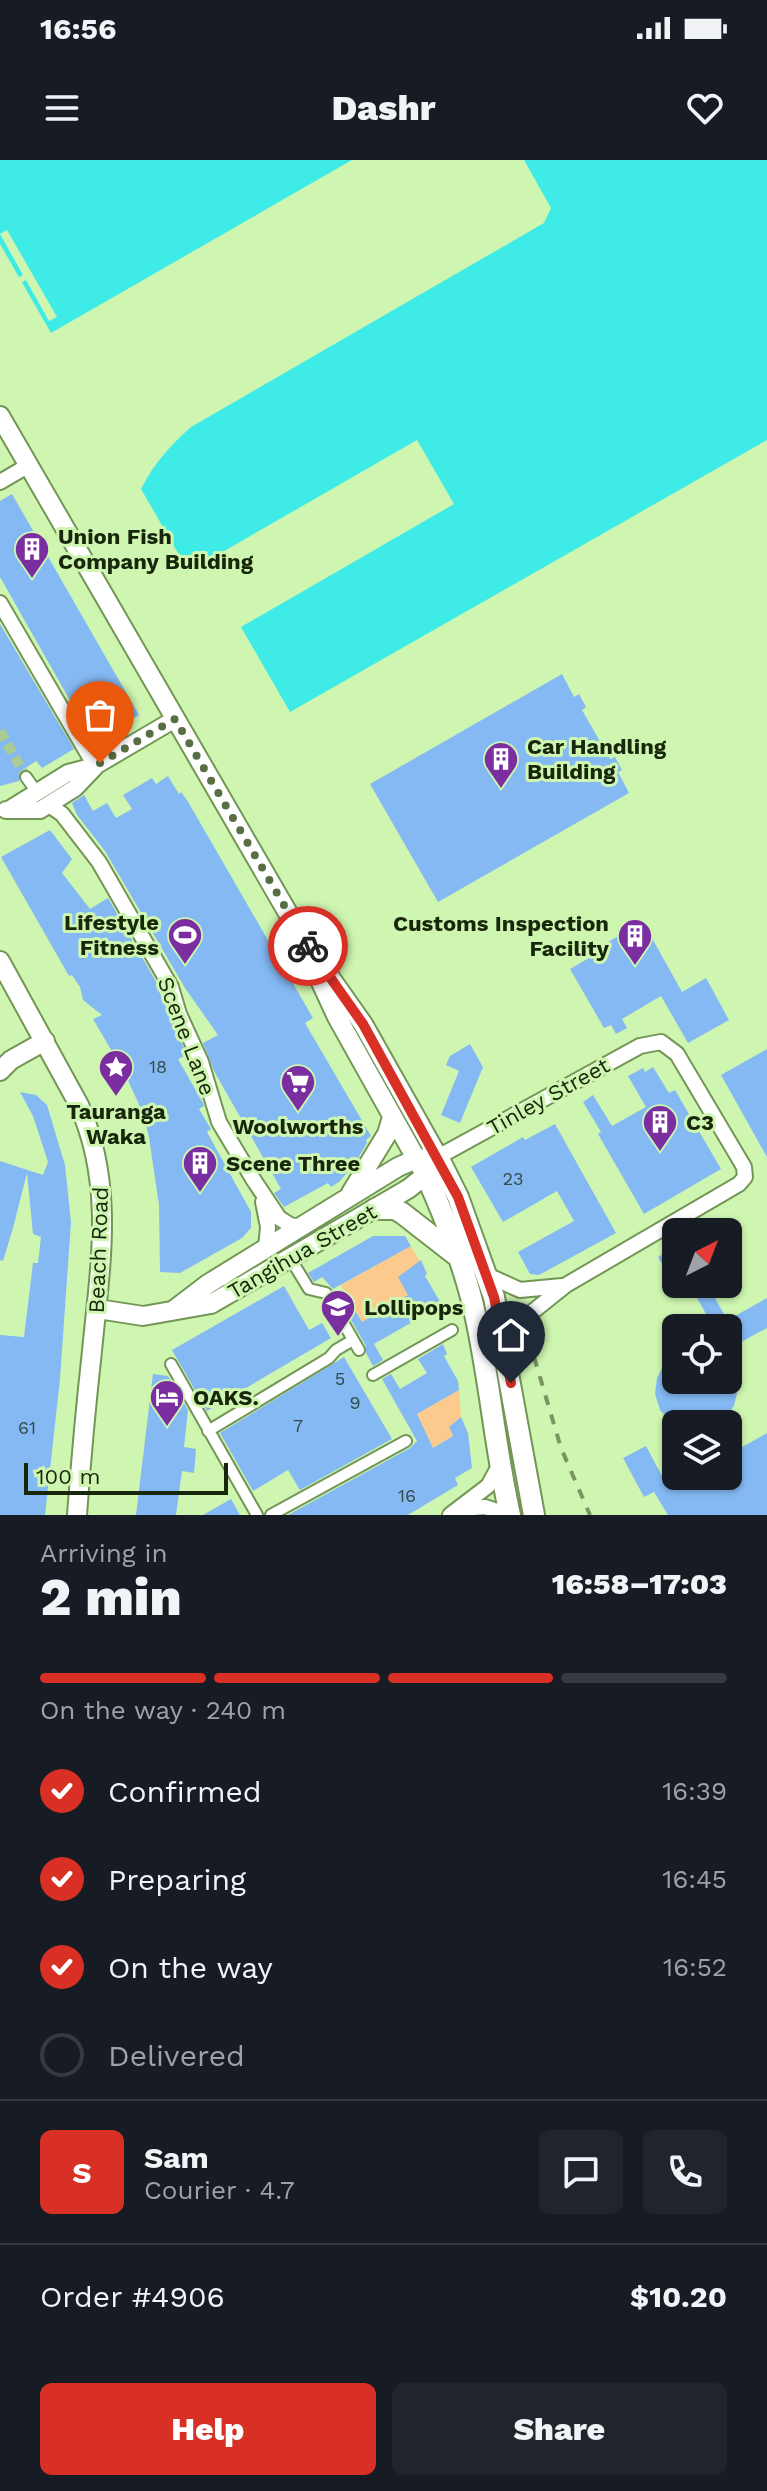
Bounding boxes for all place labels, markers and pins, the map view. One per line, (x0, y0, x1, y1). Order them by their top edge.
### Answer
place label: Union Fish Company Building (58, 524, 254, 574)
building icon: Union Fish Company Building (13, 530, 51, 580)
pin (66, 681, 134, 763)
place label: Car Handling Building (527, 734, 667, 784)
building icon: Car Handling Building (482, 740, 520, 790)
place label: Lifestyle Fitness (64, 910, 159, 960)
place label: Customs Inspection Facility (393, 911, 610, 961)
sports icon: Lifestyle Fitness (166, 916, 204, 966)
building icon: Customs Inspection Facility (616, 917, 654, 967)
place icon: Tauranga Waka (97, 1048, 135, 1098)
supermarket icon: Woolworths (279, 1063, 317, 1113)
place label: Tauranga Waka (66, 1099, 166, 1149)
building icon: C3 (641, 1103, 679, 1153)
place label: C3 (686, 1110, 714, 1135)
place label: Woolworths (232, 1114, 364, 1139)
building icon: Scene Three (181, 1144, 219, 1194)
place label: Scene Three (226, 1151, 360, 1176)
school or university icon: Lollipops (319, 1288, 357, 1338)
place label: Lollipops (364, 1295, 464, 1320)
pin (477, 1301, 545, 1383)
hotel icon: OAKS. (148, 1378, 186, 1428)
place label: OAKS. (193, 1385, 259, 1410)

